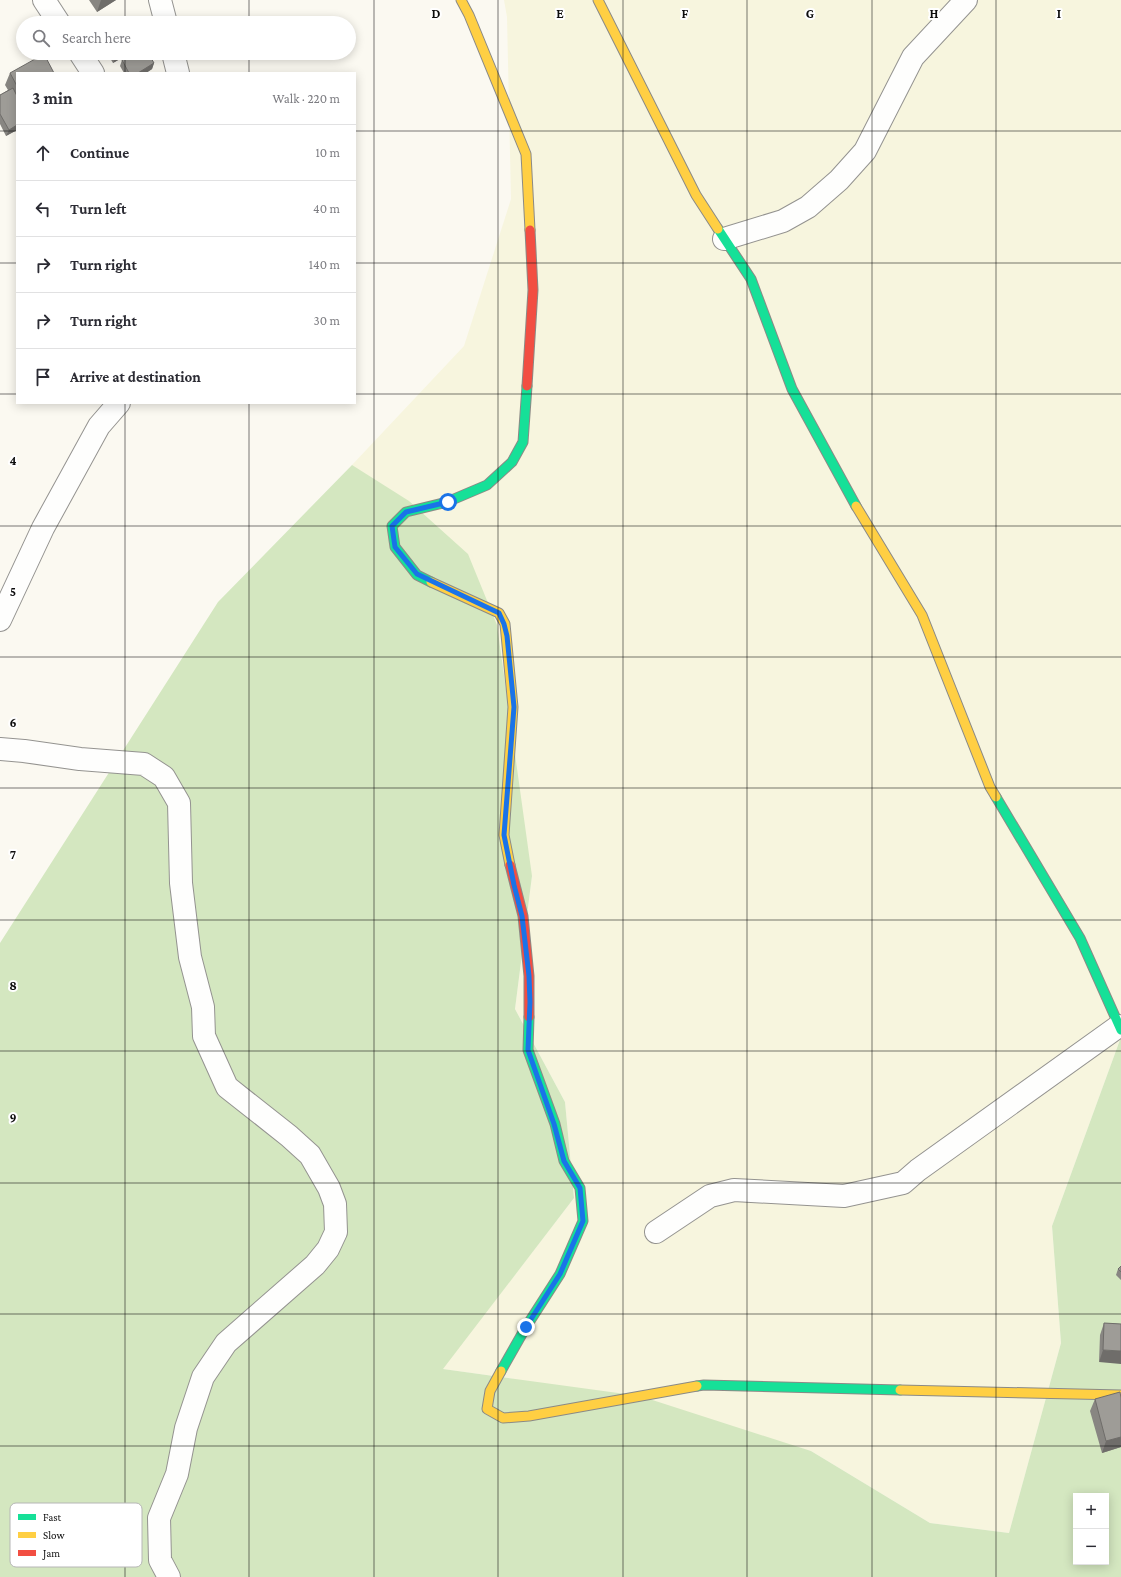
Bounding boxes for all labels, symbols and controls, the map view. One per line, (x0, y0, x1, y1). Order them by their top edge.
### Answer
text: D (432, 6, 441, 21)
text: E (556, 6, 564, 21)
text: F (682, 6, 689, 21)
text: G (806, 6, 814, 21)
text: H (930, 6, 939, 21)
text: I (1057, 6, 1061, 21)
search box (16, 16, 356, 60)
icon: search (30, 27, 52, 49)
text: Search here (62, 30, 131, 46)
text: 3 min (32, 89, 73, 108)
text: Walk · 220 m (272, 91, 340, 106)
icon: ahead (32, 142, 54, 164)
text: Continue (70, 145, 129, 161)
text: 10 m (315, 145, 340, 160)
icon: left (32, 198, 54, 220)
text: Turn left (70, 201, 126, 217)
text: 40 m (313, 201, 340, 216)
icon: right (32, 254, 54, 276)
text: Turn right (70, 257, 137, 273)
text: 140 m (309, 257, 340, 272)
icon: right (32, 310, 54, 332)
text: Turn right (70, 313, 137, 329)
text: 30 m (314, 313, 340, 328)
icon: arrive (32, 366, 54, 388)
text: Arrive at destination (70, 369, 201, 385)
text: 4 (9, 453, 17, 468)
route start (439, 493, 457, 511)
text: 5 (10, 584, 16, 599)
text: 6 (9, 715, 17, 730)
text: 7 (10, 847, 16, 862)
text: 8 (9, 978, 17, 993)
text: 9 (9, 1110, 17, 1125)
route end (517, 1318, 535, 1336)
map controls (1073, 1493, 1109, 1565)
button: + (1073, 1493, 1109, 1529)
legend (10, 1503, 142, 1567)
text: Fast (43, 1511, 62, 1523)
text: Slow (43, 1529, 65, 1541)
button: − (1073, 1529, 1109, 1565)
text: Jam (42, 1547, 60, 1560)

